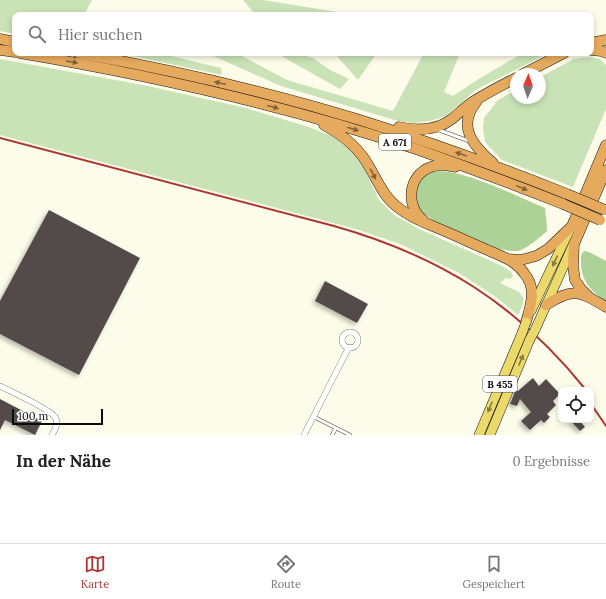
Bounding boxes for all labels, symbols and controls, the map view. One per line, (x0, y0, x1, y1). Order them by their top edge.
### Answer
search box (12, 12, 594, 56)
icon: search (26, 23, 48, 45)
text: Hier suchen (58, 25, 142, 44)
one-way arrow (66, 60, 79, 66)
north arrow (510, 68, 546, 104)
one-way arrow (214, 79, 226, 85)
one-way arrow (267, 104, 279, 110)
one-way arrow (347, 126, 359, 132)
road number: A 671 (379, 134, 411, 150)
one-way arrow (454, 151, 466, 157)
one-way arrow (369, 168, 376, 180)
one-way arrow (517, 186, 529, 192)
one-way arrow (552, 255, 558, 267)
one-way arrow (518, 354, 524, 366)
road number: B 455 (483, 376, 517, 392)
map controls (558, 387, 594, 423)
button: locate (558, 387, 594, 423)
one-way arrow (487, 402, 493, 413)
scale bar (12, 407, 103, 426)
text: 100 m (18, 409, 48, 423)
text: In der Nähe (16, 450, 111, 472)
text: 0 Ergebnisse (512, 453, 590, 470)
tab: Karte (81, 553, 109, 591)
tab: Route (271, 553, 301, 591)
tab: Gespeichert (463, 553, 525, 591)

